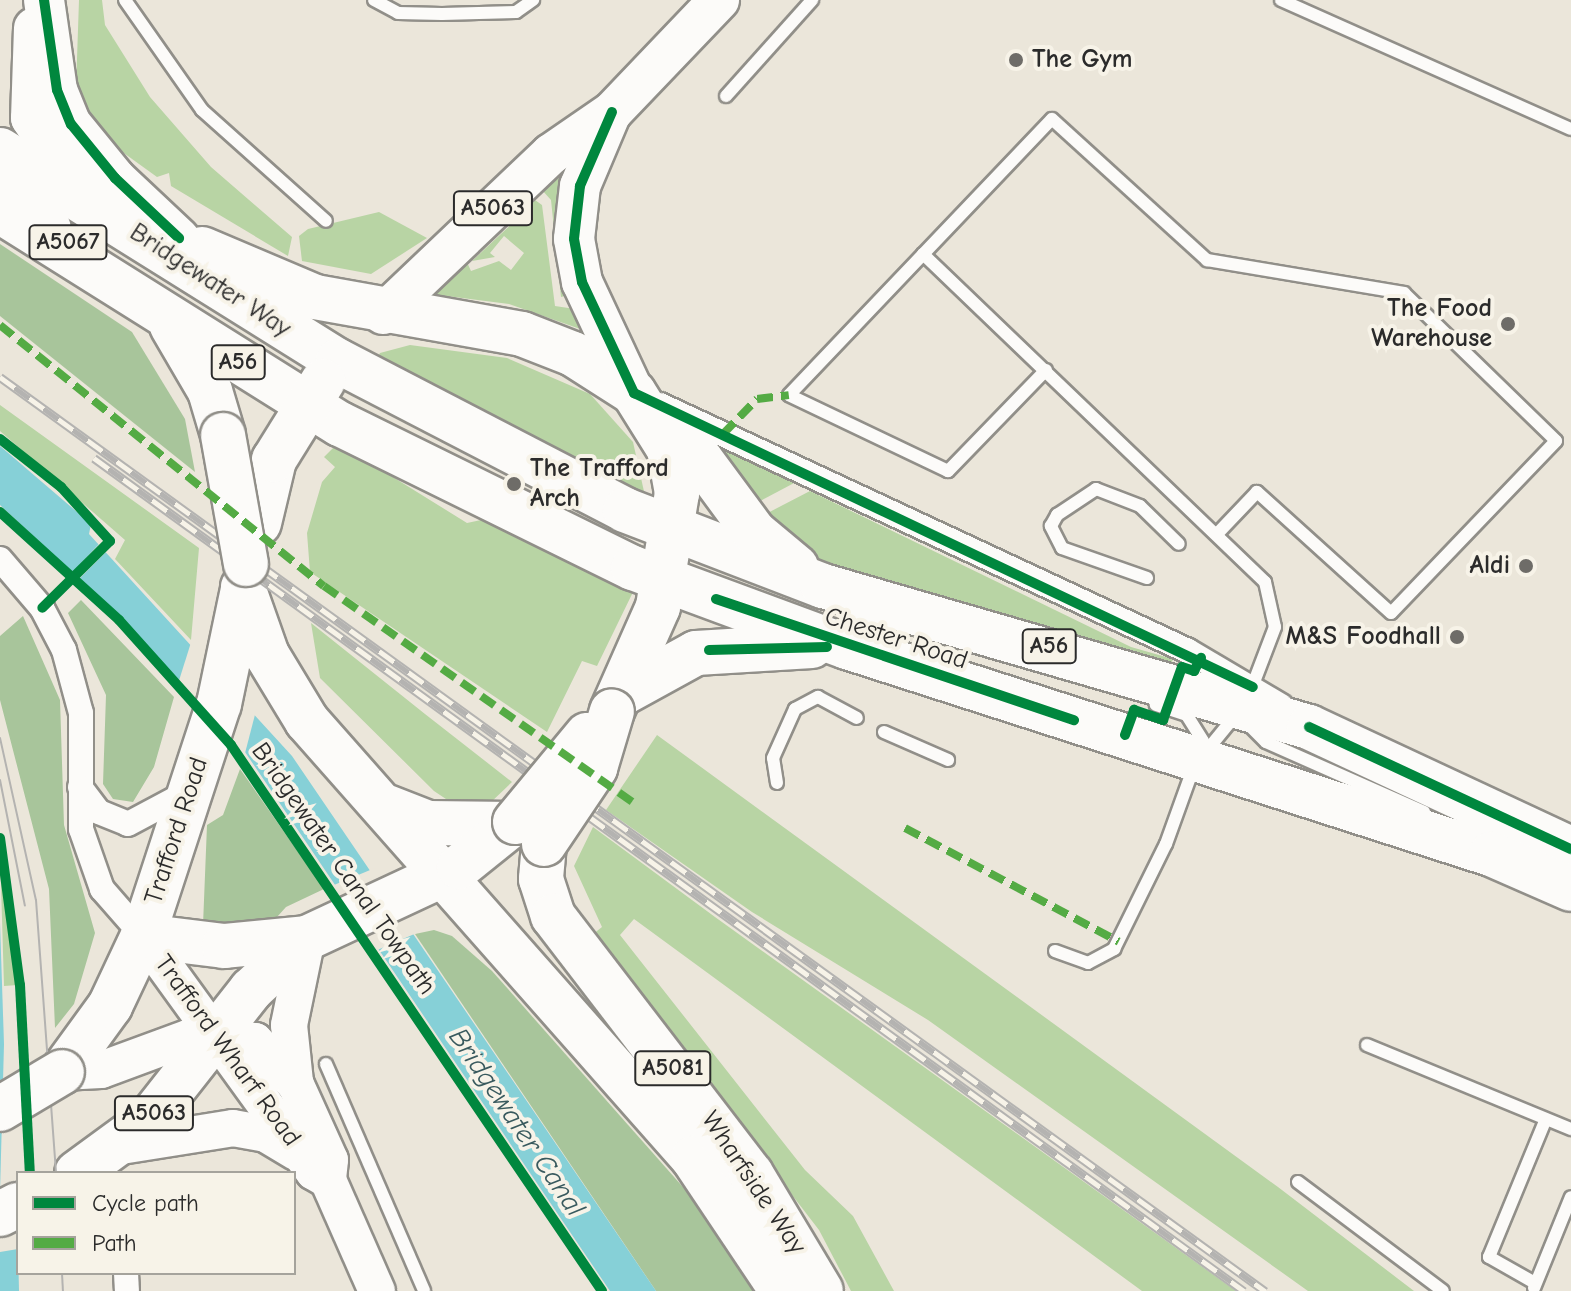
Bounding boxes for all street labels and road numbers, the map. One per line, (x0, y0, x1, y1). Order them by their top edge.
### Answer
road number: A5063 (451, 188, 535, 228)
street label: Bridgewater Way (124, 217, 296, 345)
road number: A5067 (28, 222, 108, 262)
road number: A56 (210, 342, 266, 382)
street label: Chester Road (821, 601, 971, 677)
road number: A56 (1021, 626, 1077, 666)
street label: Bridgewater Canal Towpath (244, 737, 442, 1001)
street label: Trafford Road (139, 754, 215, 908)
street label: Trafford Wharf Road (147, 949, 307, 1153)
road number: A5081 (633, 1048, 713, 1088)
road number: A5063 (112, 1093, 196, 1133)
street label: Wharfside Way (694, 1106, 812, 1260)

